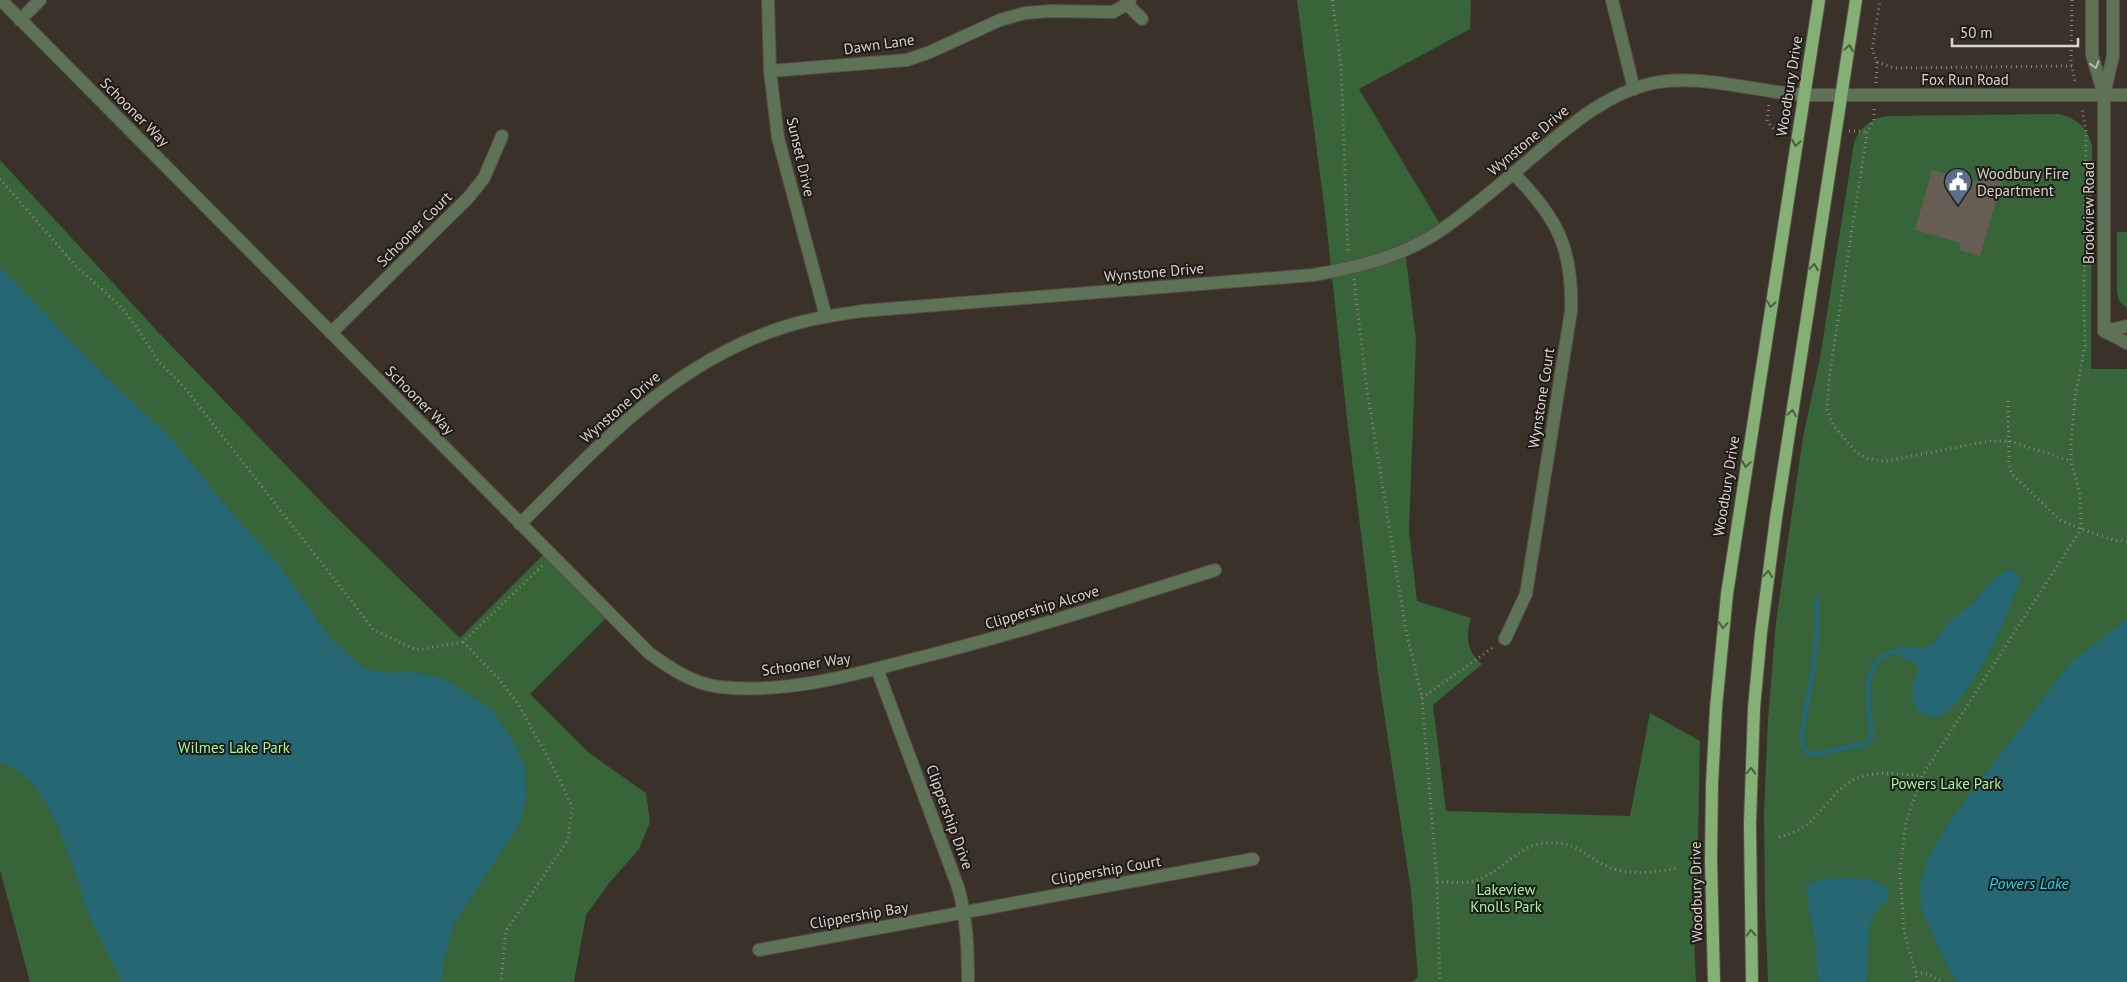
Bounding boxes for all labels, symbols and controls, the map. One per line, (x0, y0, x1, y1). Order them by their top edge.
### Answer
scale bar (1952, 15, 2078, 47)
text: 50 m (1960, 23, 1993, 42)
street label: Dawn Lane (842, 30, 916, 58)
street label: Woodbury Drive (1772, 34, 1806, 138)
one-way arrow (1843, 43, 1854, 51)
one-way arrow (2089, 61, 2099, 69)
street label: Fox Run Road (1921, 70, 2009, 89)
street label: Schooner Way (96, 73, 174, 151)
street label: Wynstone Drive (1484, 101, 1572, 179)
street label: Sunset Drive (783, 115, 819, 199)
one-way arrow (1791, 139, 1801, 147)
street label: Brookview Road (2079, 162, 2098, 264)
place label: Woodbury Fire Department (1977, 164, 2069, 200)
public building icon: Woodbury Fire Department (1943, 167, 1973, 206)
street label: Schooner Court (372, 187, 456, 271)
street label: Wynstone Drive (1103, 258, 1205, 286)
one-way arrow (1809, 263, 1819, 272)
one-way arrow (1766, 299, 1776, 308)
street label: Wynstone Court (1524, 346, 1558, 450)
street label: Schooner Way (381, 361, 459, 439)
street label: Wynstone Drive (576, 367, 664, 447)
one-way arrow (1786, 409, 1796, 418)
street label: Woodbury Drive (1709, 434, 1743, 538)
one-way arrow (1741, 460, 1751, 468)
one-way arrow (1762, 570, 1773, 578)
street label: Clippership Alcove (983, 581, 1101, 633)
one-way arrow (1718, 621, 1729, 629)
street label: Schooner Way (760, 648, 852, 680)
park label: Wilmes Lake Park (178, 738, 291, 757)
street label: Clippership Drive (922, 762, 978, 872)
one-way arrow (1746, 767, 1756, 774)
park label: Powers Lake Park (1891, 774, 2002, 793)
street label: Woodbury Drive (1686, 841, 1706, 943)
street label: Clippership Court (1050, 851, 1162, 889)
water label: Powers Lake (1989, 873, 2070, 893)
park label: Lakeview Knolls Park (1470, 880, 1543, 916)
street label: Clippership Bay (808, 897, 910, 933)
one-way arrow (1745, 929, 1756, 937)

